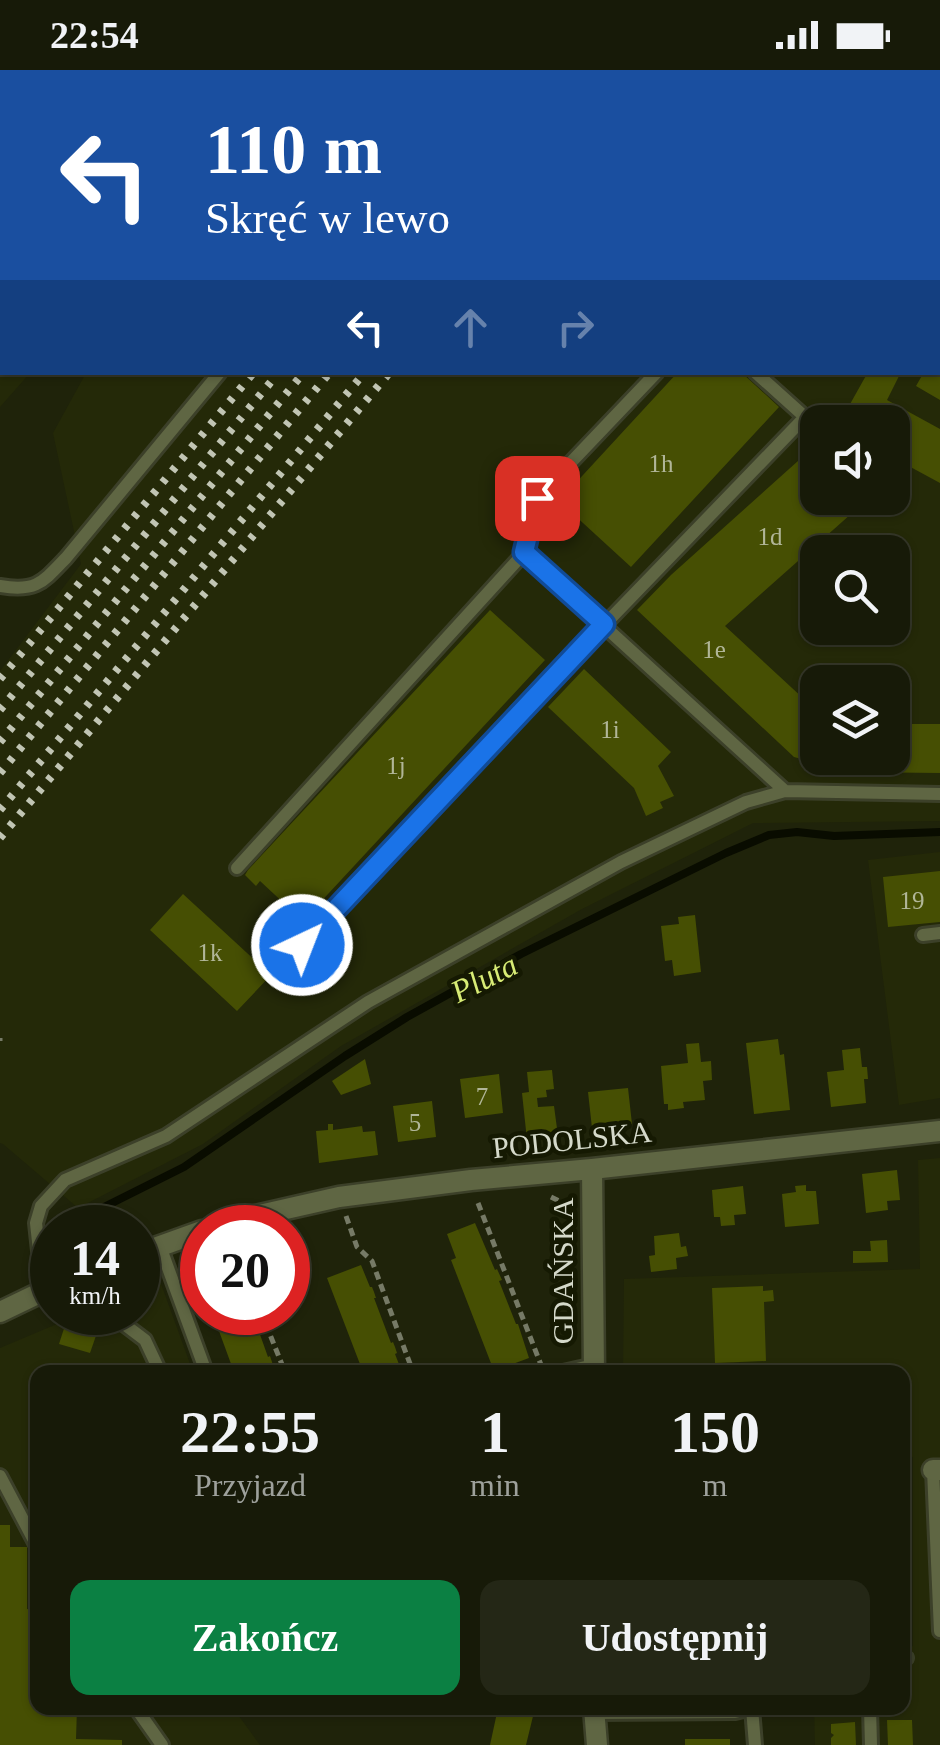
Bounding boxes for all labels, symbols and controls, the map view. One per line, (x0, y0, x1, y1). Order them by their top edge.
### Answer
text: 22:54 (50, 14, 139, 56)
icon: left (40, 110, 170, 240)
text: 110 m (205, 111, 382, 188)
text: Skręć w lewo (205, 193, 450, 243)
icon: left (338, 300, 393, 355)
icon: ahead (443, 300, 498, 355)
icon: right (548, 300, 603, 355)
map controls (800, 405, 910, 775)
button: sound (800, 405, 910, 515)
house number: 1h (649, 450, 674, 477)
pin (495, 456, 580, 541)
icon: arrive (510, 471, 565, 526)
house number: 1d (758, 523, 783, 550)
button: search (800, 535, 910, 645)
house number: 1e (702, 636, 726, 663)
button: layers (800, 665, 910, 775)
house number: 1i (600, 716, 620, 743)
house number: 1j (386, 752, 406, 779)
house number: 19 (900, 887, 925, 914)
position arrow (250, 893, 354, 997)
house number: 1k (198, 939, 223, 966)
water label: Pluta (444, 946, 523, 1010)
house number: 7 (476, 1083, 488, 1110)
house number: 5 (409, 1109, 421, 1136)
street label: PODOLSKA (491, 1115, 654, 1164)
street label: GDAŃSKA (546, 1197, 579, 1344)
speed limit sign: 20 (180, 1205, 310, 1335)
text: 14 (70, 1230, 120, 1286)
text: km/h (69, 1282, 121, 1309)
text: 22:55 (180, 1399, 320, 1465)
text: 1 (480, 1399, 510, 1465)
text: 150 (670, 1399, 760, 1465)
text: Przyjazd (194, 1467, 306, 1503)
text: min (470, 1467, 520, 1503)
text: m (702, 1467, 727, 1503)
button: Zakończ (70, 1580, 460, 1695)
button: Udostępnij (480, 1580, 870, 1695)

